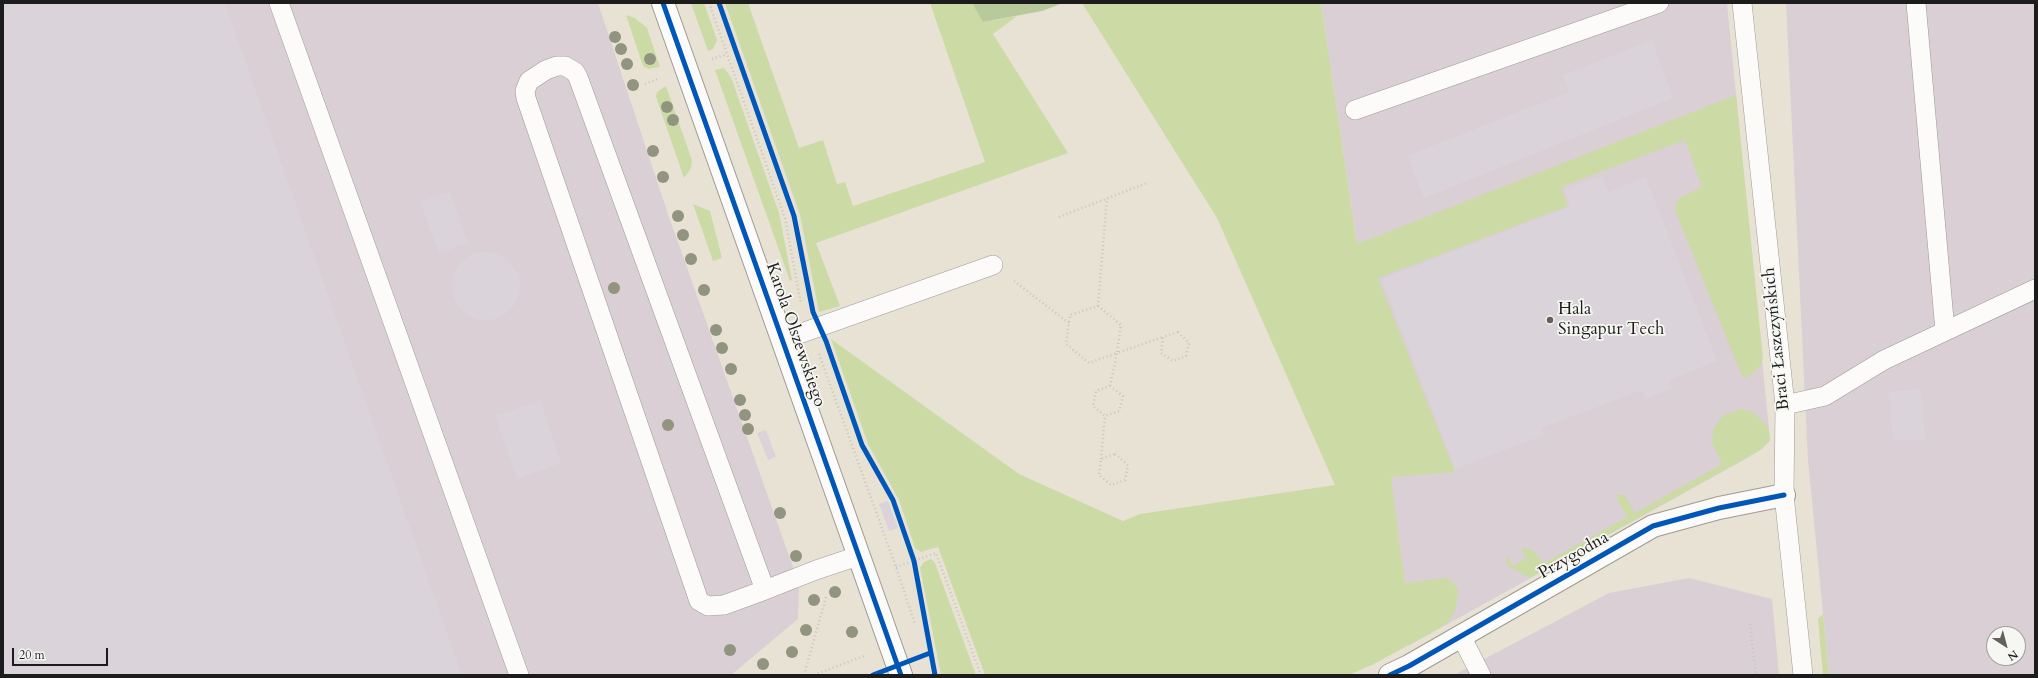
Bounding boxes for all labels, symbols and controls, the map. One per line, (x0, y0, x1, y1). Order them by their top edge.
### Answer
street label: Karola Olszewskiego (761, 260, 829, 410)
street label: Braci Łaszczyńskich (1759, 266, 1795, 412)
place label: Hala Singapur Tech (1558, 300, 1664, 340)
marker: Hala Singapur Tech (1545, 315, 1555, 325)
street label: Przygodna (1535, 528, 1613, 584)
north arrow (1986, 626, 2026, 666)
scale bar (14, 640, 110, 666)
text: N (2004, 646, 2021, 664)
text: 20 m (19, 647, 45, 663)

